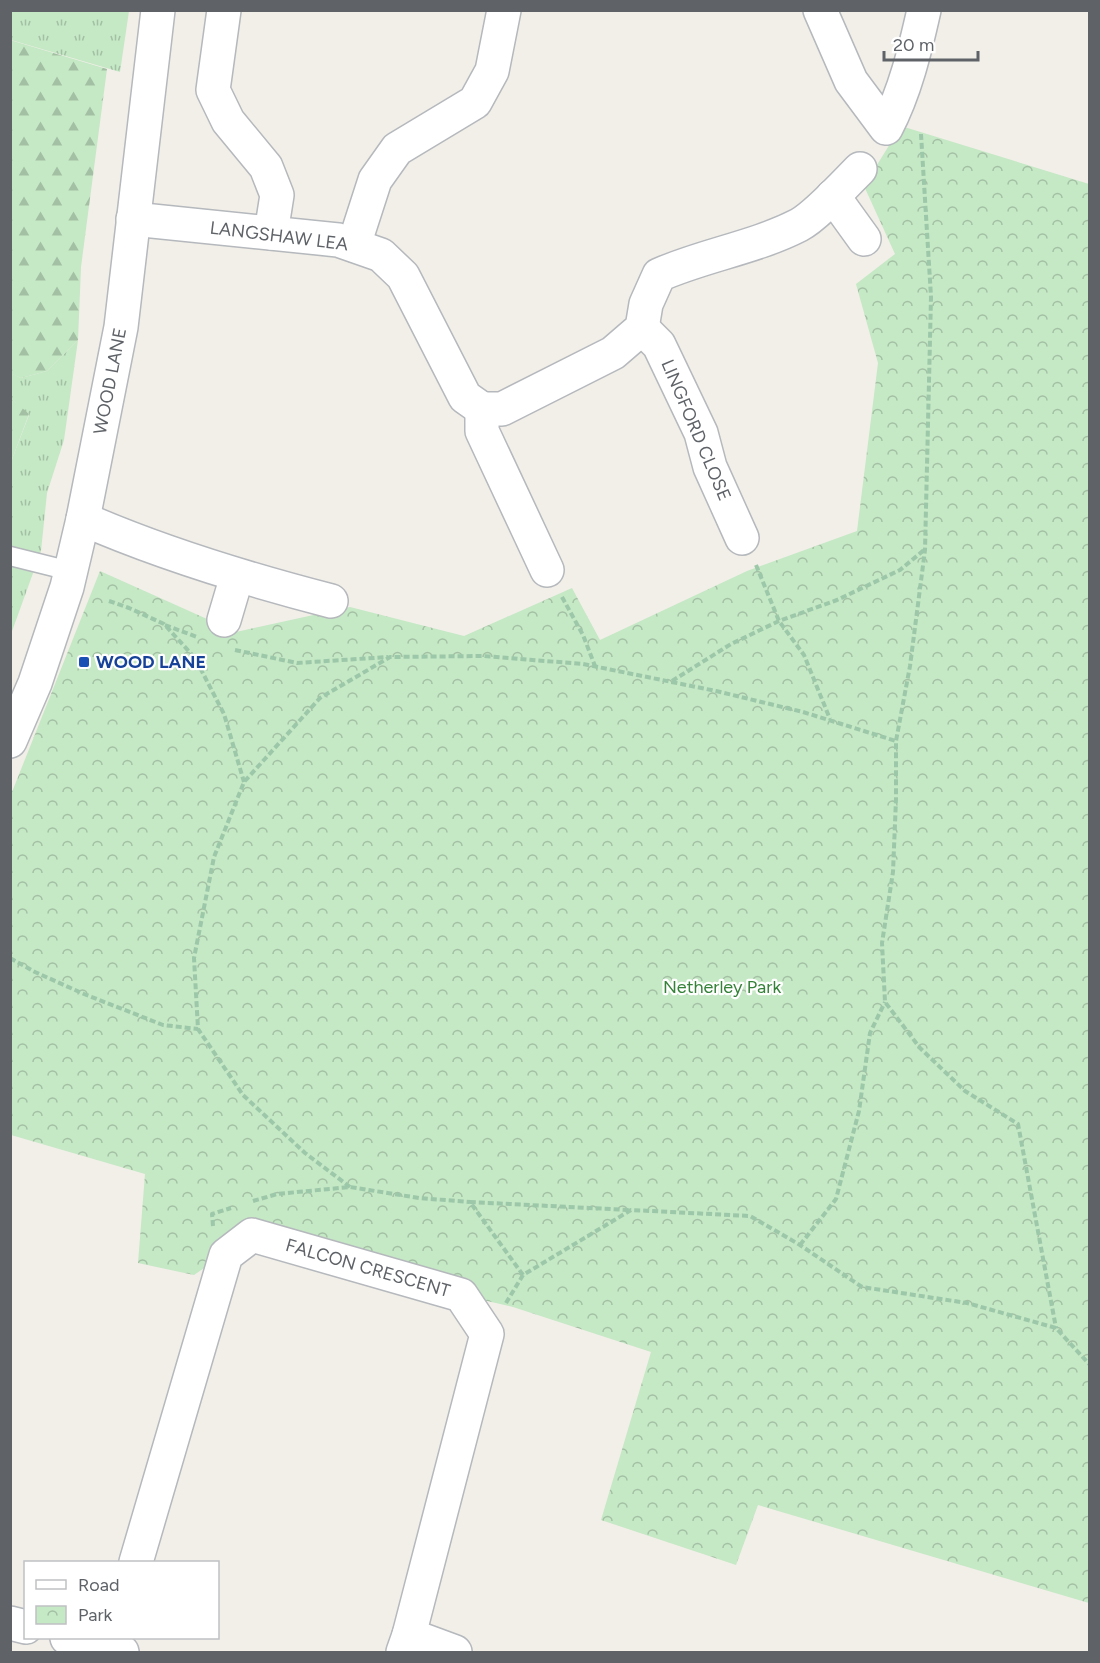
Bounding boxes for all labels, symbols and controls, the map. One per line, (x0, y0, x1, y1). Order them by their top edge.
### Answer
scale bar (884, 24, 978, 62)
text: 20 m (893, 34, 934, 56)
street label: LANGSHAW LEA (209, 217, 349, 255)
street label: WOOD LANE (89, 326, 131, 436)
street label: LINGFORD CLOSE (656, 356, 736, 504)
place label: WOOD LANE (96, 651, 206, 673)
marker: WOOD LANE (77, 655, 91, 669)
park label: Netherley Park (663, 976, 781, 998)
street label: FALCON CRESCENT (283, 1234, 453, 1302)
legend (24, 1561, 219, 1639)
text: Road (78, 1574, 119, 1596)
text: Park (78, 1604, 113, 1626)

